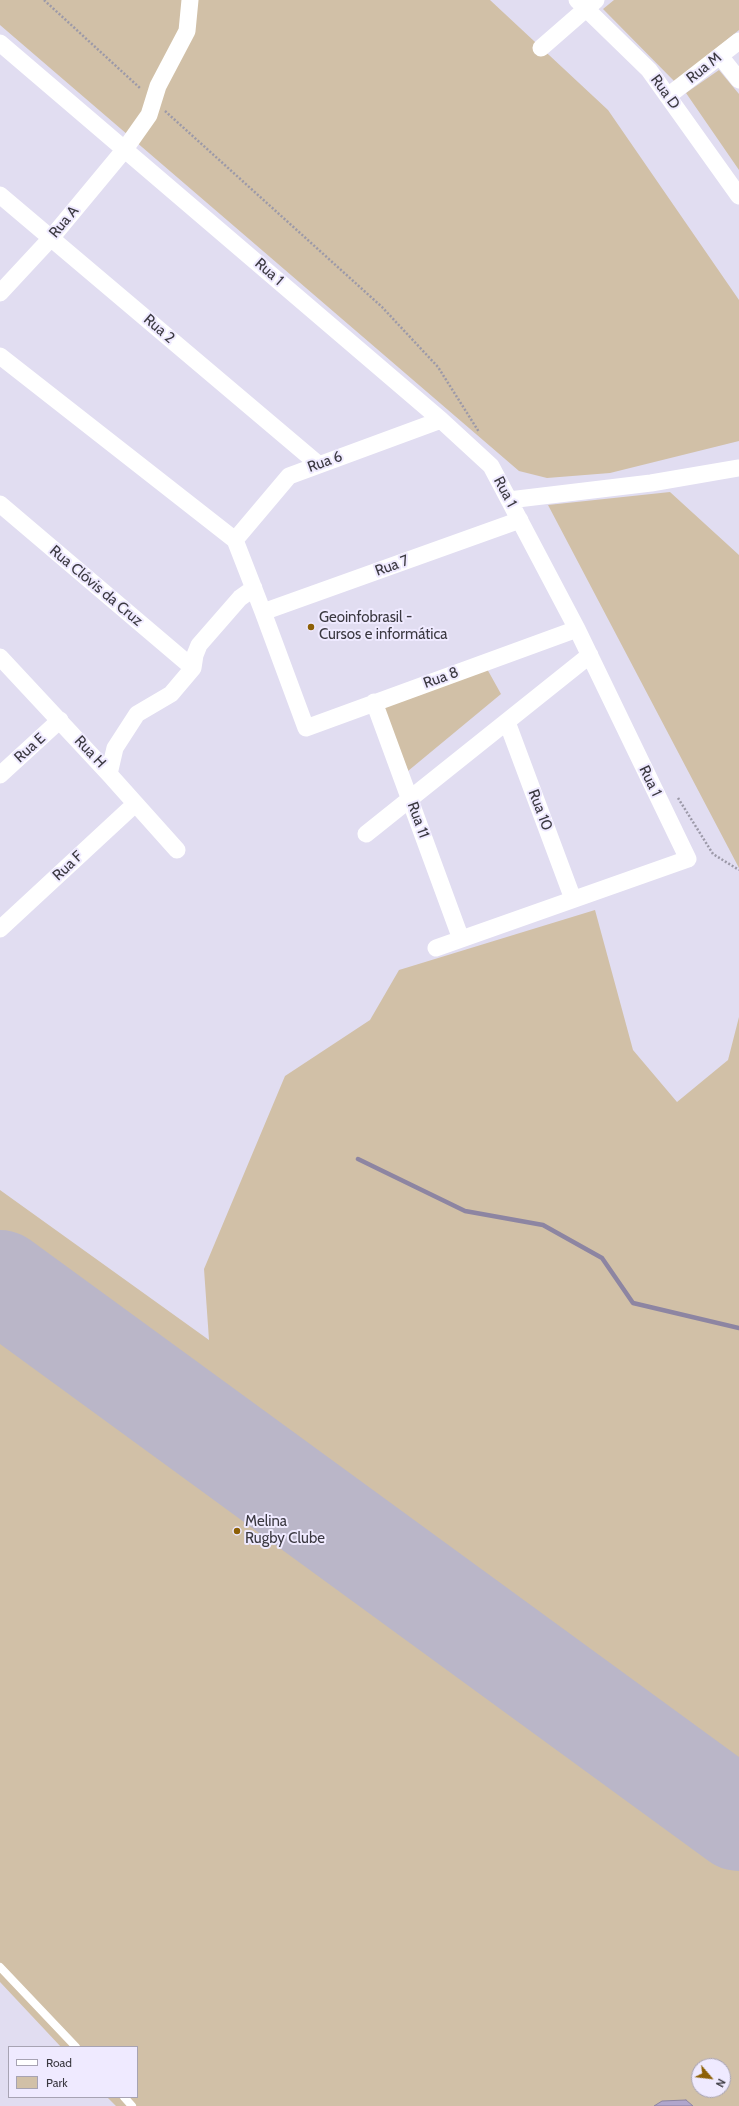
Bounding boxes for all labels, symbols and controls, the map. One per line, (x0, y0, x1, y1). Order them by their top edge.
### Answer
street label: Rua M (683, 49, 725, 87)
street label: Rua D (646, 71, 684, 113)
street label: Rua A (45, 202, 83, 242)
street label: Rua 1 (251, 255, 287, 289)
street label: Rua 2 (140, 311, 178, 347)
street label: Rua 6 (305, 447, 345, 477)
street label: Rua 1 (489, 474, 521, 510)
street label: Rua Clóvis da Cruz (46, 542, 146, 630)
street label: Rua 7 (373, 552, 411, 580)
place label: Geoinfobrasil - Cursos e informática (319, 609, 447, 644)
marker: Geoinfobrasil - Cursos e informática (306, 622, 316, 632)
street label: Rua 8 (421, 663, 461, 693)
street label: Rua E (11, 729, 49, 767)
street label: Rua H (70, 732, 110, 772)
street label: Rua 1 (635, 763, 665, 799)
street label: Rua 10 (524, 787, 556, 833)
street label: Rua 11 (403, 799, 433, 841)
street label: Rua F (49, 847, 87, 885)
place label: Melina Rugby Clube (245, 1513, 325, 1548)
marker: Melina Rugby Clube (232, 1526, 242, 1536)
legend (8, 2046, 138, 2098)
text: Road (46, 2055, 72, 2070)
north arrow (691, 2058, 731, 2098)
text: Park (46, 2075, 68, 2090)
text: N (713, 2076, 729, 2090)

